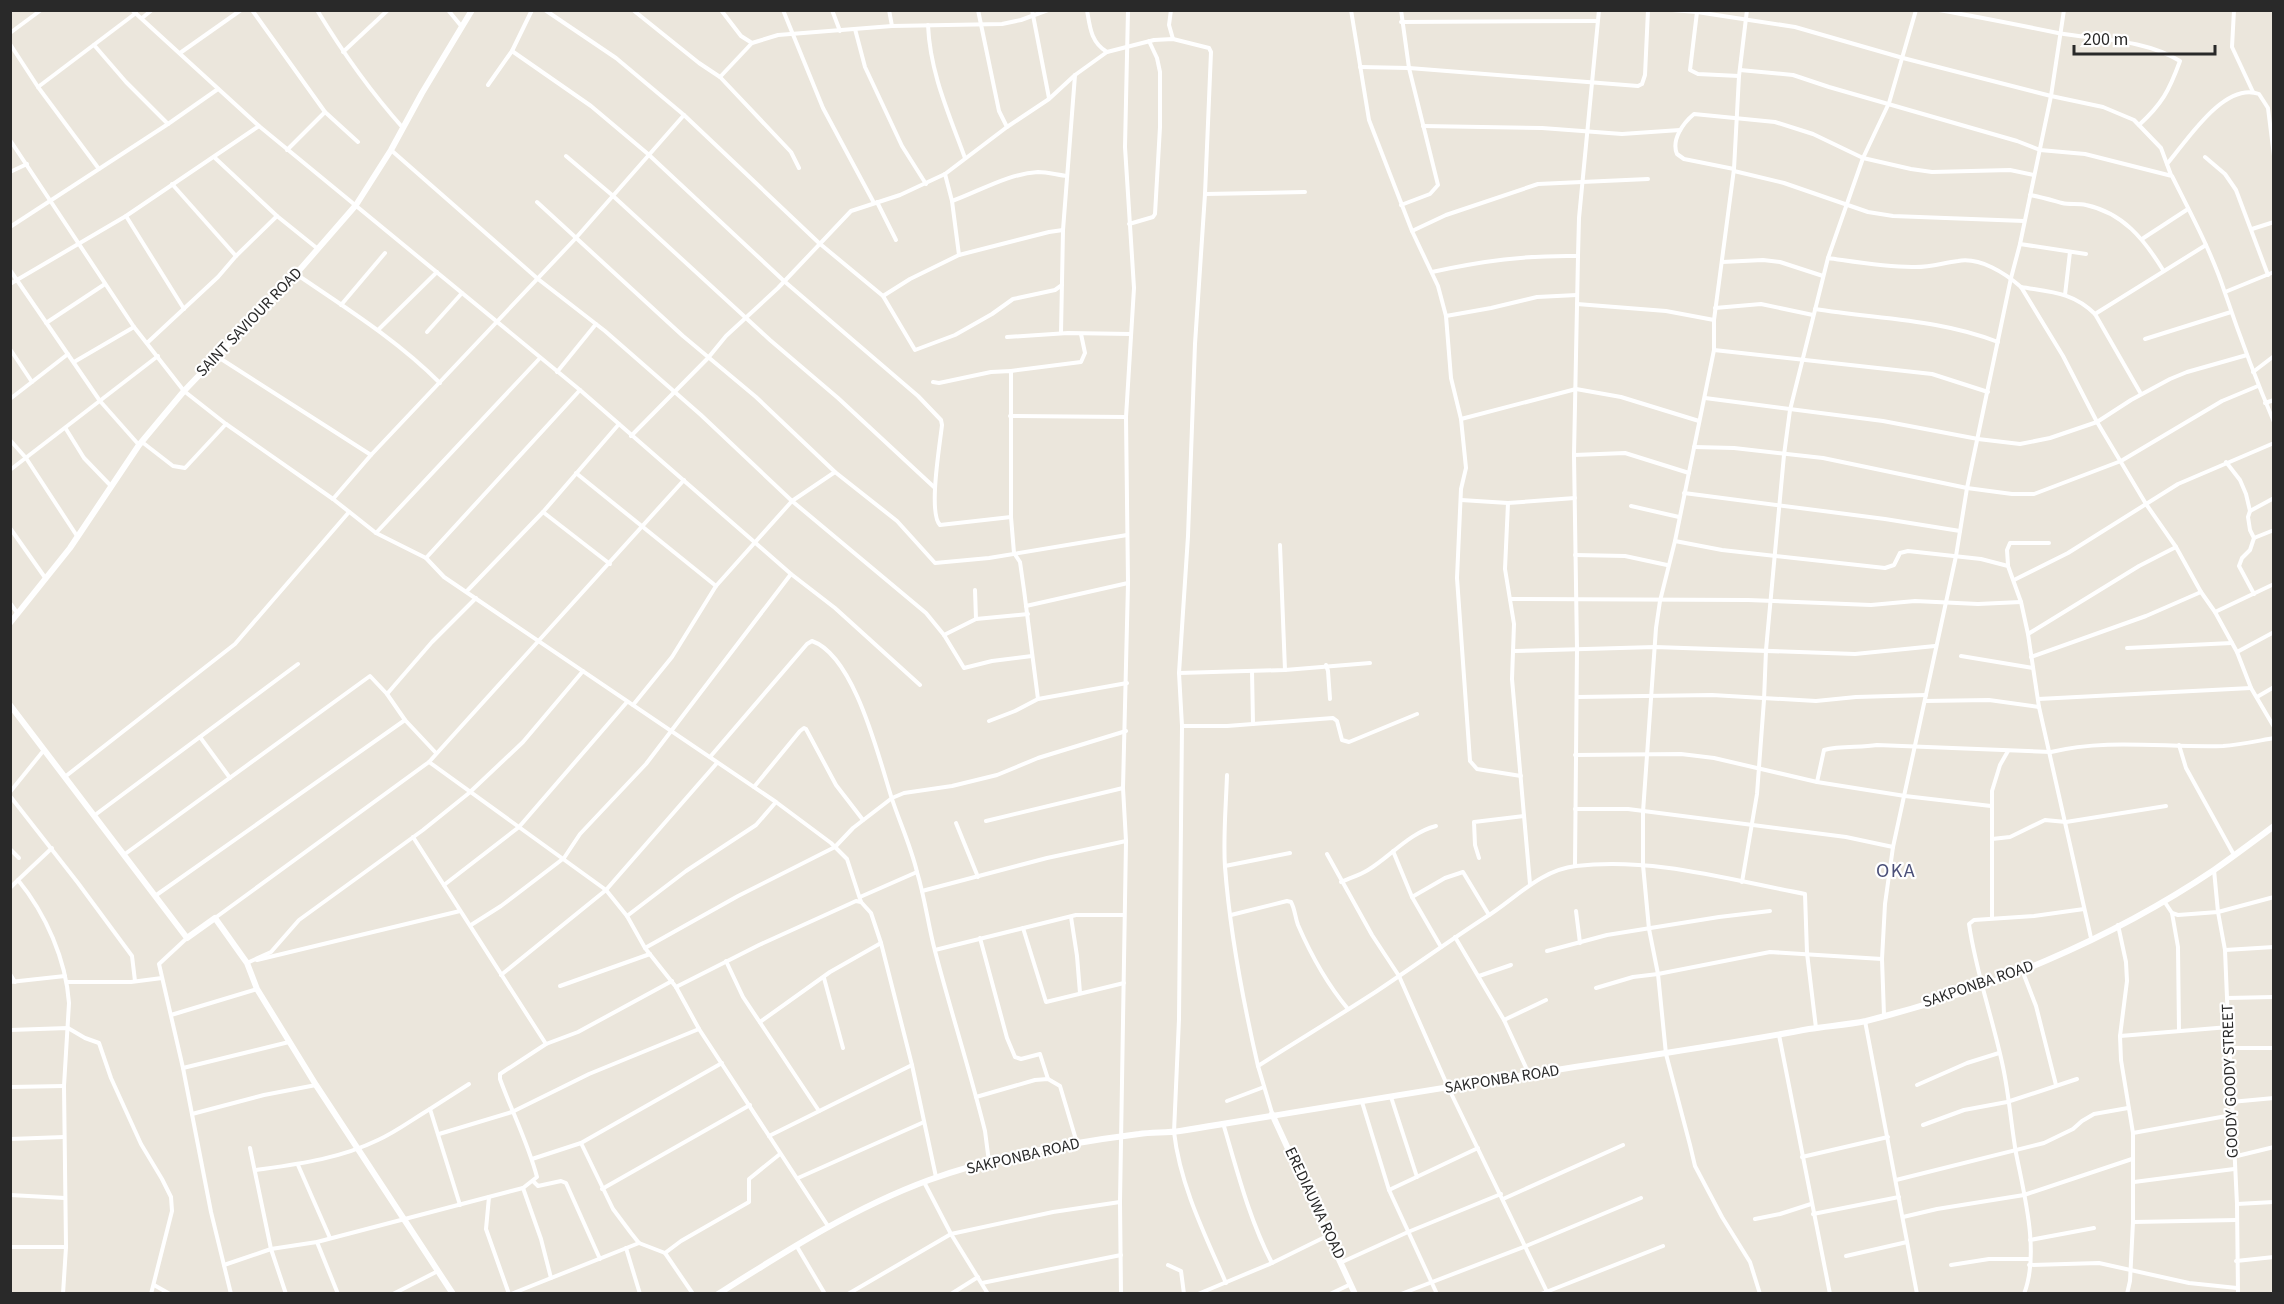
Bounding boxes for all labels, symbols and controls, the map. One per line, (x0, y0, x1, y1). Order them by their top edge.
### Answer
scale bar (2074, 18, 2215, 56)
text: 200 m (2083, 27, 2128, 52)
street label: SAINT SAVIOUR ROAD (191, 262, 307, 382)
district label: OKA (1876, 857, 1916, 885)
street label: SAKPONBA ROAD (1920, 955, 2037, 1013)
street label: GOODY GOODY STREET (2216, 1003, 2244, 1158)
street label: SAKPONBA ROAD (1443, 1059, 1561, 1099)
street label: SAKPONBA ROAD (964, 1132, 1082, 1180)
street label: EREDIAUWA ROAD (1279, 1143, 1351, 1263)

